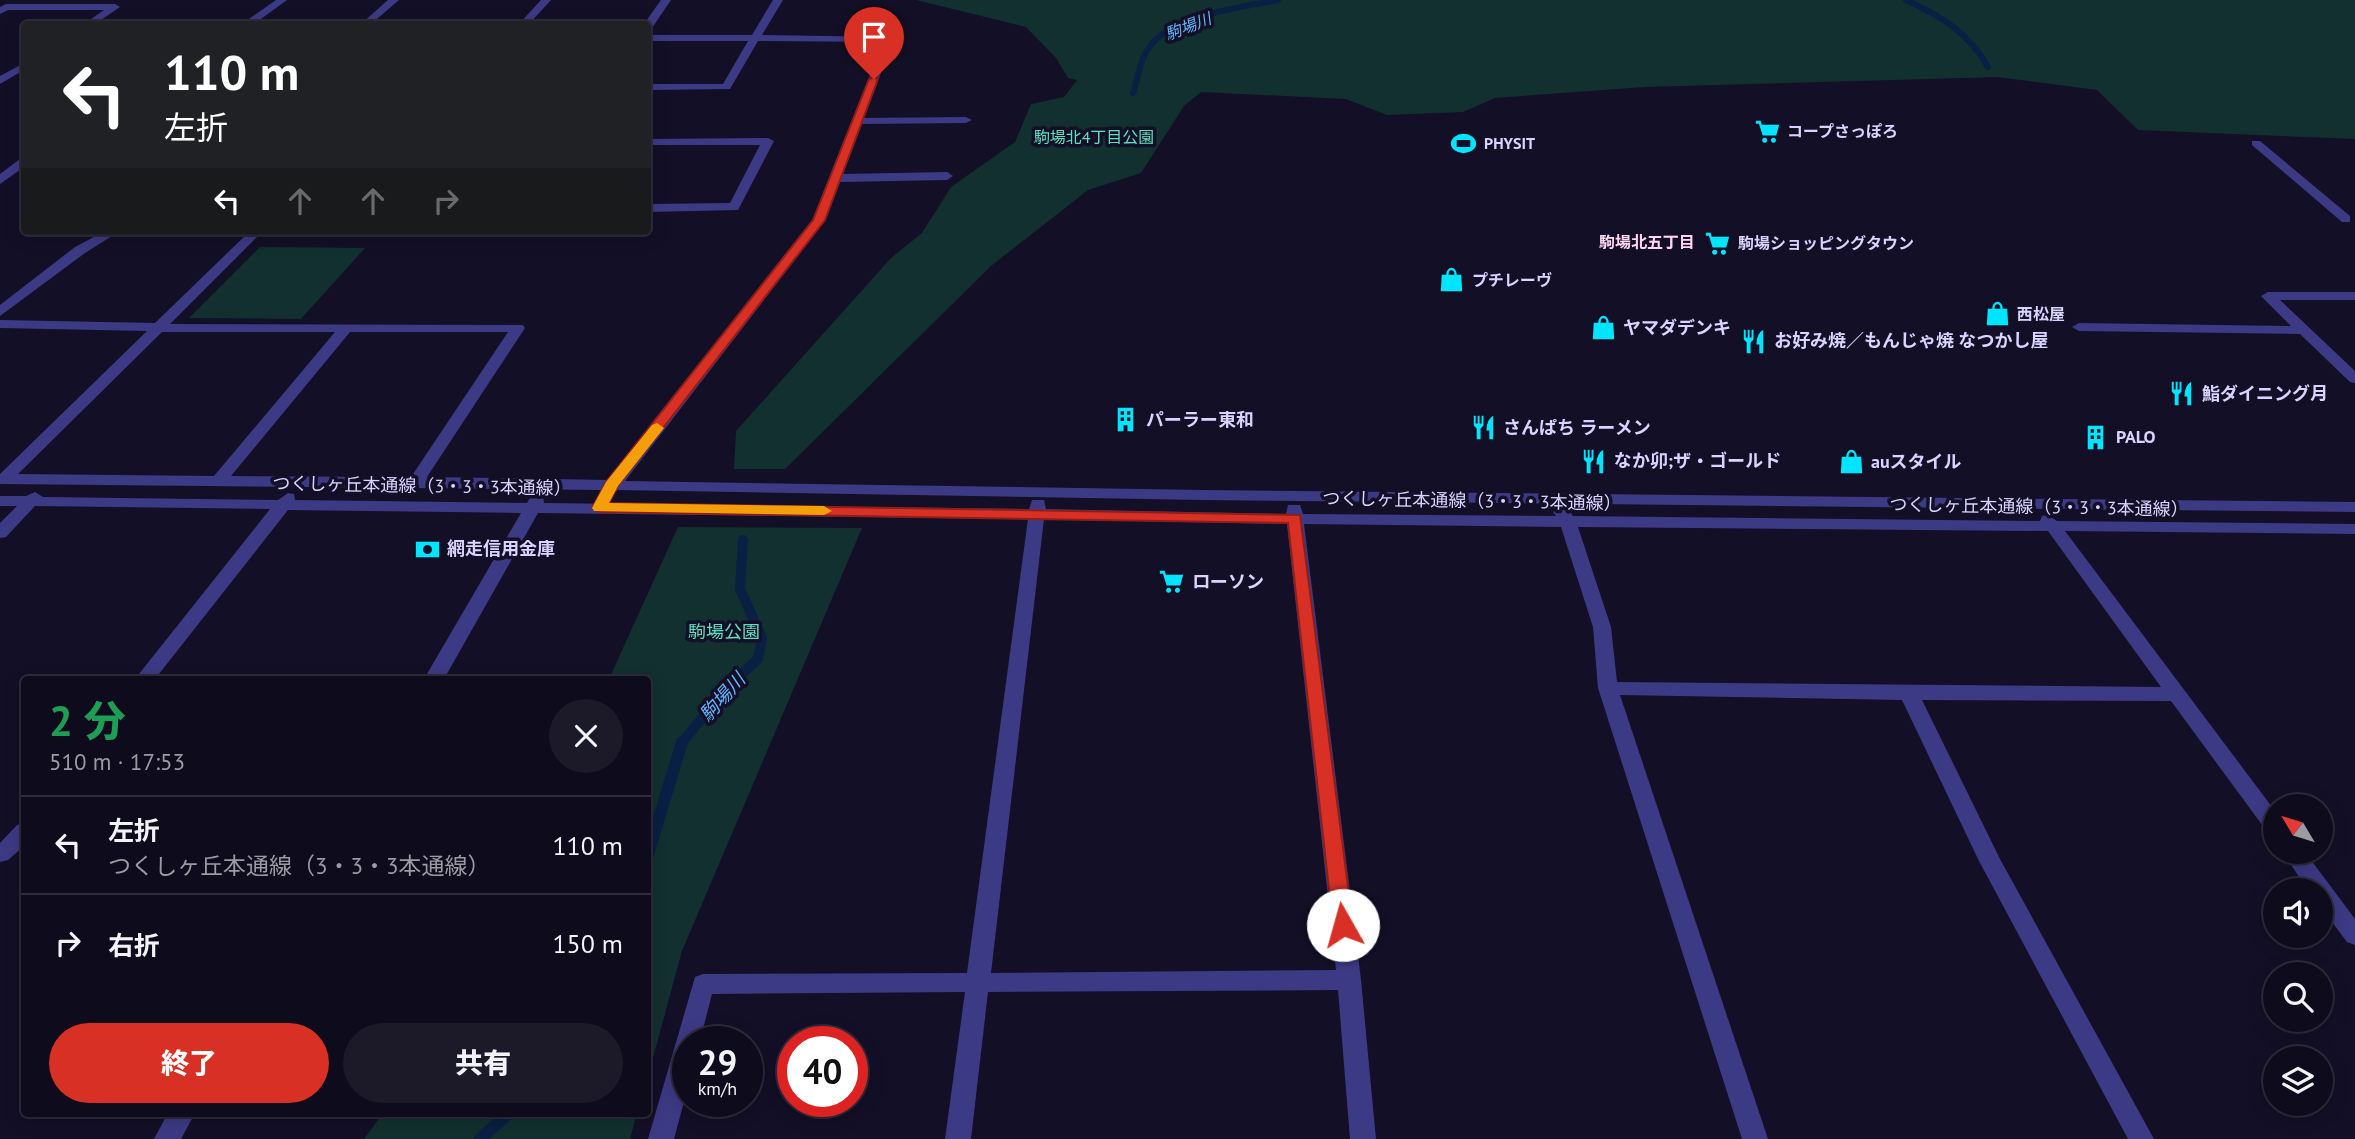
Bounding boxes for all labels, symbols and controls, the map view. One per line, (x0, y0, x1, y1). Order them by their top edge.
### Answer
pin (844, 7, 904, 79)
water label: 駒場川 (1162, 7, 1216, 44)
icon: arrive (855, 18, 893, 56)
text: 110 m (164, 40, 299, 104)
icon: left (49, 49, 140, 140)
text: 左折 (164, 106, 228, 148)
supermarket icon: コープさっぽろ (1753, 117, 1781, 145)
place label: コープさっぽろ (1787, 121, 1898, 141)
park label: 駒場北4丁目公園 (1034, 127, 1154, 147)
sports icon: PHYSIT (1450, 129, 1478, 157)
place label: PHYSIT (1484, 133, 1535, 153)
icon: left (208, 182, 246, 220)
icon: ahead (281, 182, 319, 220)
icon: ahead (354, 182, 392, 220)
icon: right (427, 182, 465, 220)
supermarket icon: 駒場ショッピングタウン (1704, 229, 1732, 257)
district label: 駒場北五丁目 (1599, 232, 1695, 252)
place label: 駒場ショッピングタウン (1738, 233, 1914, 253)
shop icon: プチレーヴ (1438, 266, 1466, 294)
place label: プチレーヴ (1472, 270, 1552, 290)
shop icon: 西松屋 (1983, 300, 2011, 328)
place label: 西松屋 (2017, 304, 2065, 324)
shop icon: ヤマダデンキ (1589, 314, 1617, 342)
place label: ヤマダデンキ (1623, 316, 1731, 339)
restaurant icon: お好み焼／もんじゃ焼 なつかし屋 (1740, 327, 1768, 355)
place label: お好み焼／もんじゃ焼 なつかし屋 (1774, 329, 2049, 352)
restaurant icon: 鮨ダイニング月 (2168, 380, 2196, 408)
place label: 鮨ダイニング月 (2202, 382, 2328, 405)
building icon: パーラー東和 (1112, 406, 1140, 434)
place label: パーラー東和 (1146, 408, 1254, 431)
restaurant icon: さんぱち ラーメン (1469, 414, 1497, 442)
place label: さんぱち ラーメン (1503, 416, 1651, 439)
building icon: PALO (2082, 423, 2110, 451)
place label: PALO (2116, 425, 2155, 448)
restaurant icon: なか卯;ザ・ゴールド (1580, 447, 1608, 475)
shop icon: auスタイル (1837, 448, 1865, 476)
place label: なか卯;ザ・ゴールド (1614, 449, 1781, 472)
place label: auスタイル (1871, 450, 1962, 473)
street label: つくしヶ丘本通線（3・3・3本通線） (272, 471, 572, 500)
street label: つくしヶ丘本通線（3・3・3本通線） (1322, 486, 1622, 515)
street label: つくしヶ丘本通線（3・3・3本通線） (1889, 492, 2189, 521)
bank icon: 網走信用金庫 (413, 535, 441, 563)
place label: 網走信用金庫 (447, 537, 555, 560)
supermarket icon: ローソン (1158, 568, 1186, 596)
place label: ローソン (1192, 570, 1264, 593)
park label: 駒場公園 (688, 620, 760, 643)
water label: 駒場川 (694, 666, 751, 726)
text: 2 分 (49, 693, 125, 748)
button: close (549, 699, 623, 773)
text: 510 m · 17:53 (49, 747, 185, 776)
north arrow (2263, 794, 2333, 864)
map controls (2263, 794, 2333, 1116)
text: 左折 (108, 814, 160, 847)
icon: left (49, 826, 87, 864)
text: 110 m (552, 829, 623, 862)
text: つくしヶ丘本通線（3・3・3本通線） (108, 851, 491, 880)
button: sound (2263, 878, 2333, 948)
position arrow (1306, 888, 1380, 962)
icon: right (49, 924, 87, 962)
text: 150 m (552, 927, 623, 960)
text: 右折 (108, 929, 160, 962)
button: search (2263, 962, 2333, 1032)
button: 終了 (49, 1023, 329, 1103)
button: 共有 (343, 1023, 623, 1103)
speed limit sign: 40 (777, 1026, 868, 1117)
text: 29 (698, 1039, 737, 1085)
button: layers (2263, 1046, 2333, 1116)
text: km/h (698, 1077, 737, 1100)

